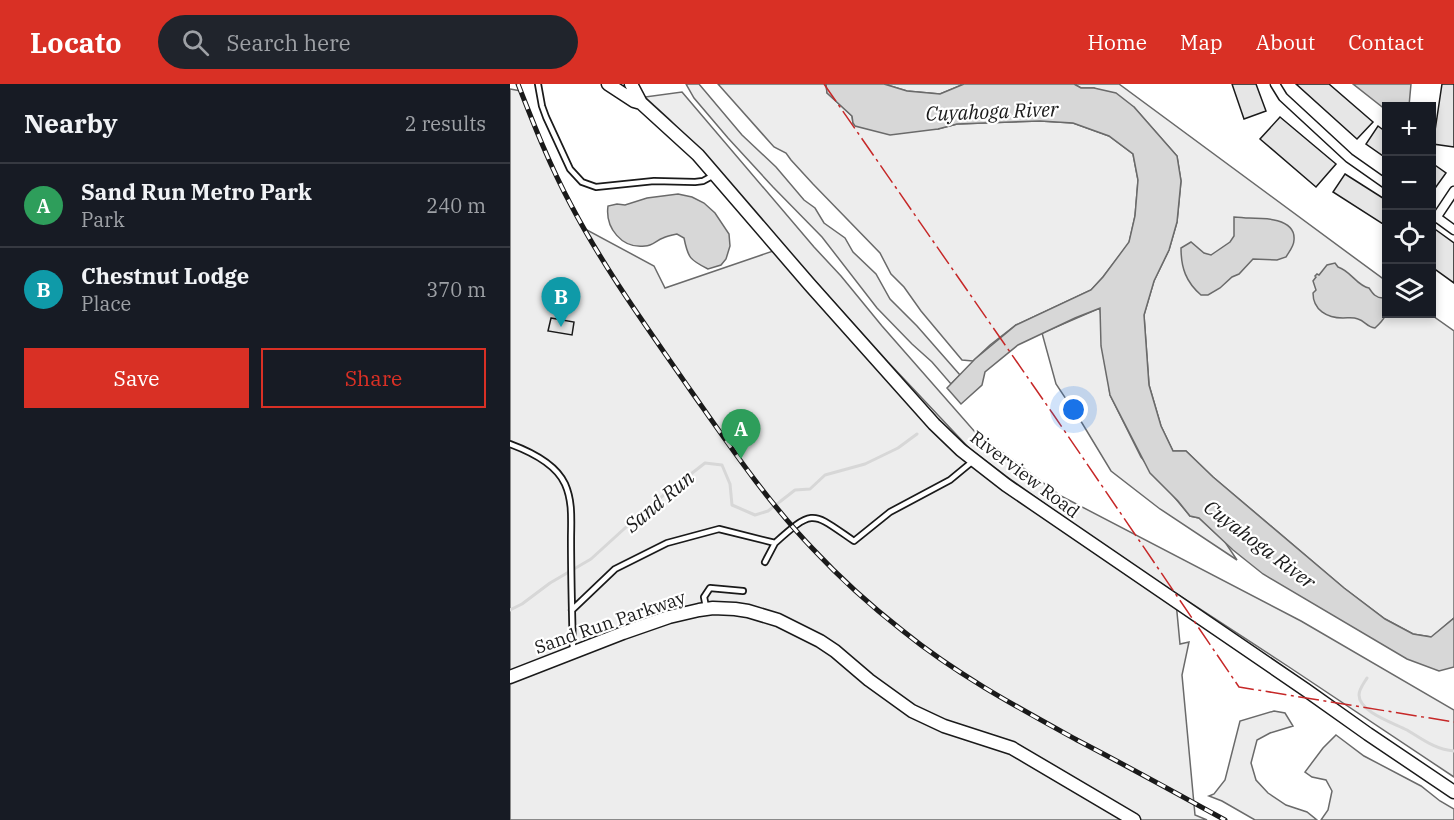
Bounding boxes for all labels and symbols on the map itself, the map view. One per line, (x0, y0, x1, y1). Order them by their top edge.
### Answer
water label: Cuyahoga River (925, 95, 1060, 127)
pin: B (542, 278, 580, 327)
your location (1059, 395, 1088, 424)
pin: A (722, 410, 760, 459)
street label: Riverview Road (966, 425, 1084, 523)
water label: Sand Run (618, 463, 700, 539)
water label: Cuyahoga River (1199, 493, 1322, 596)
street label: Sand Run Parkway (531, 585, 689, 659)

